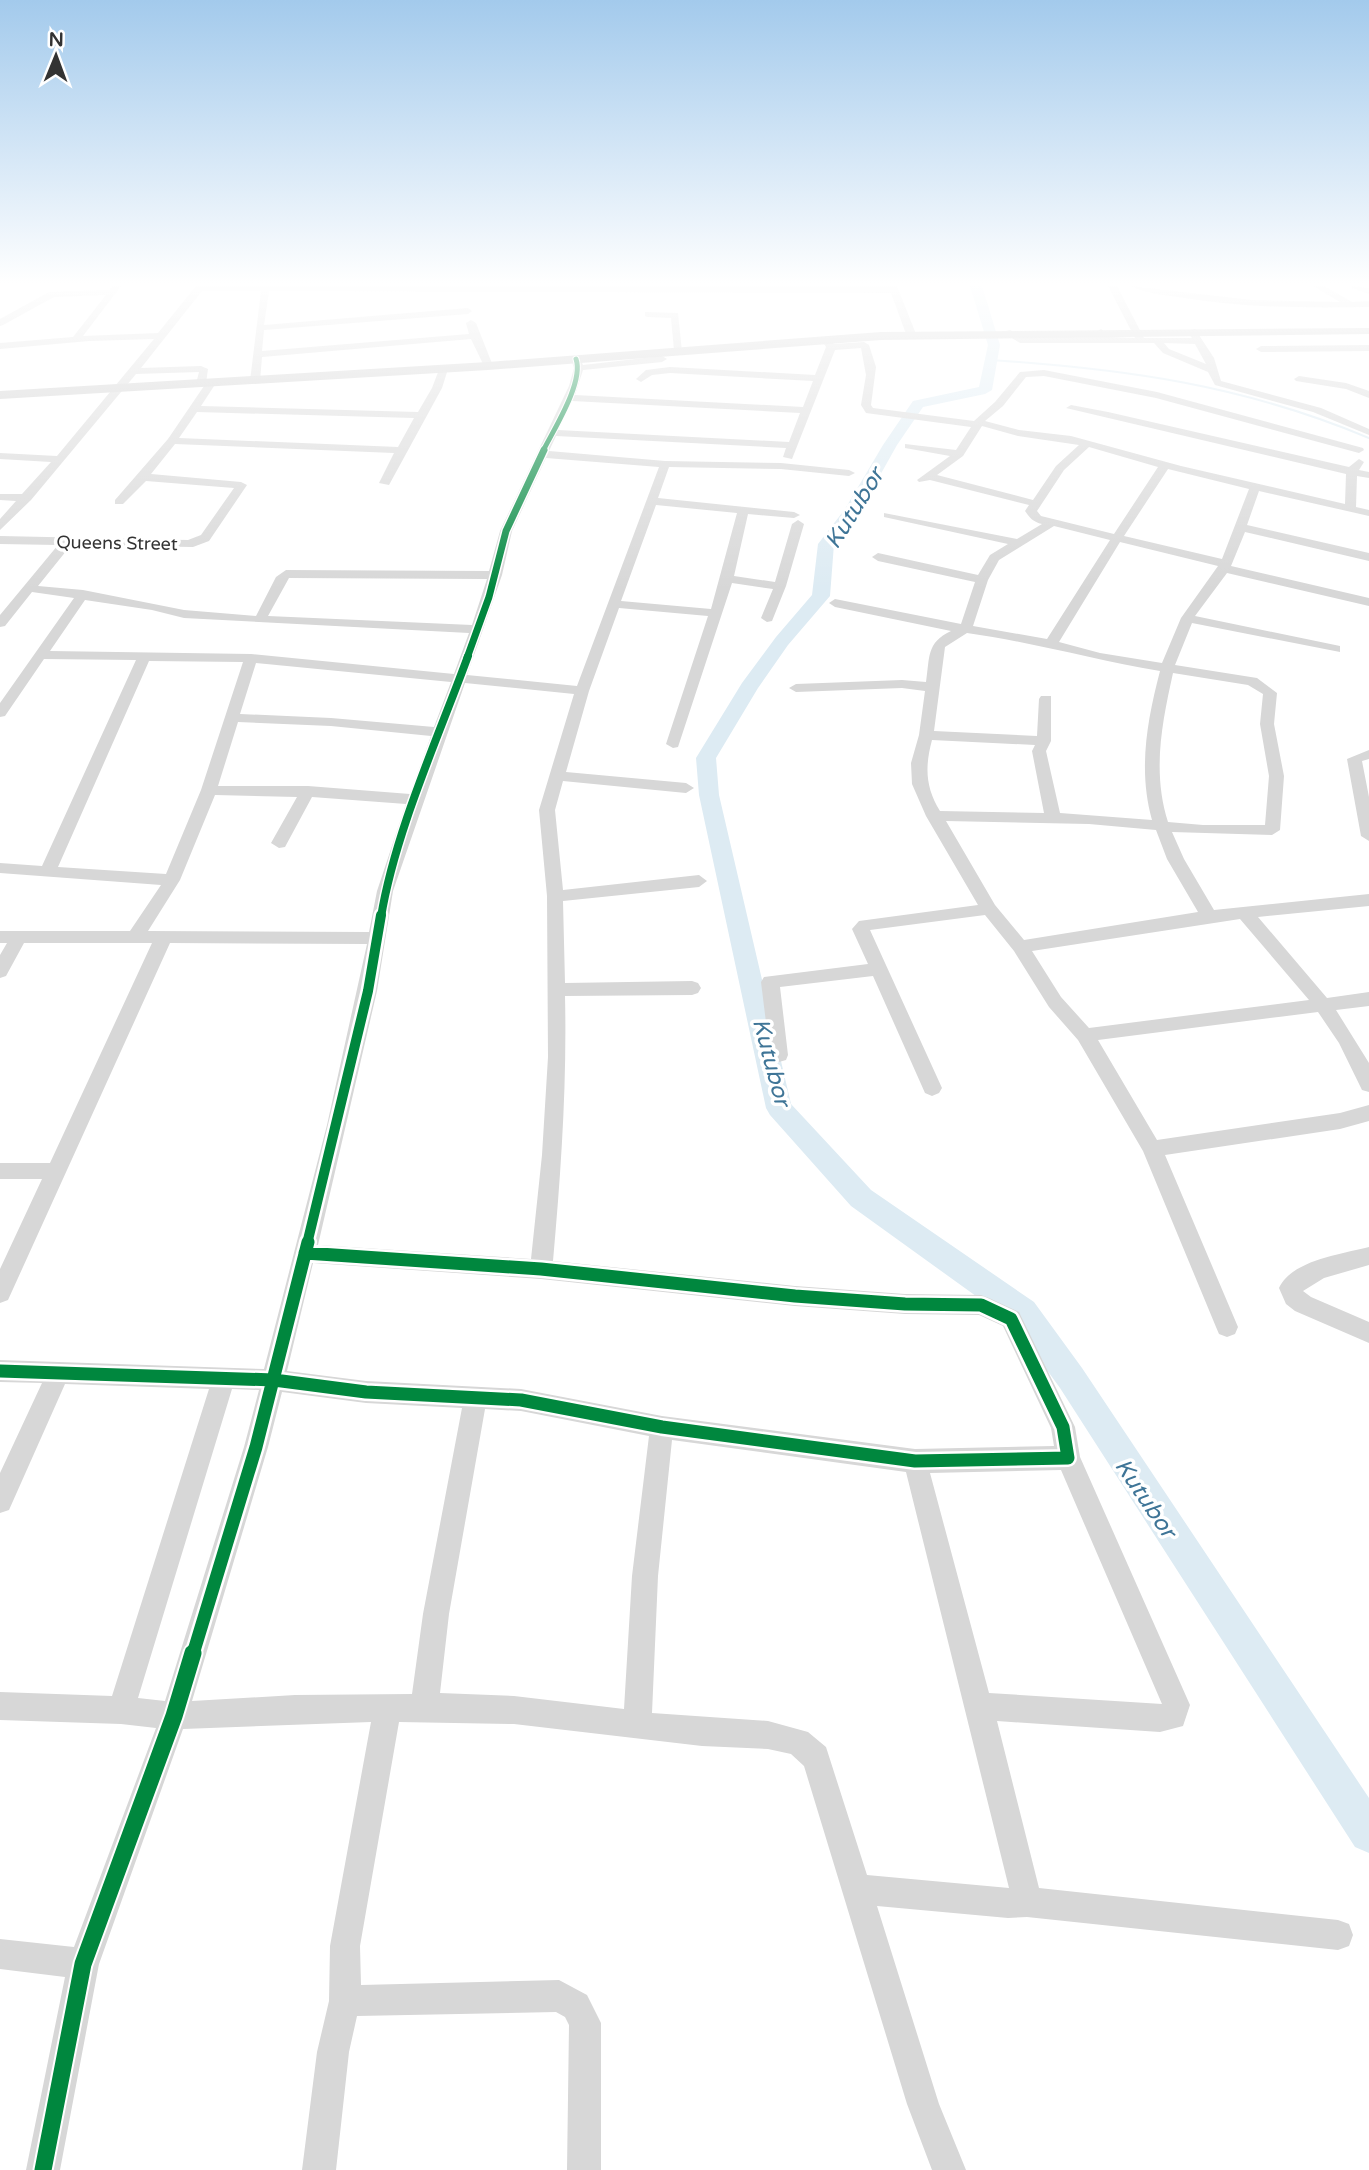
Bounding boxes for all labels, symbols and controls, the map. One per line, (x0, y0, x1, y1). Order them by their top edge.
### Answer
north arrow (21, 21, 91, 91)
text: N (48, 29, 64, 51)
water label: Kutubor (819, 460, 892, 554)
street label: Queens Street (56, 531, 178, 555)
water label: Kutubor (746, 1015, 797, 1112)
water label: Kutubor (1109, 1454, 1184, 1546)

